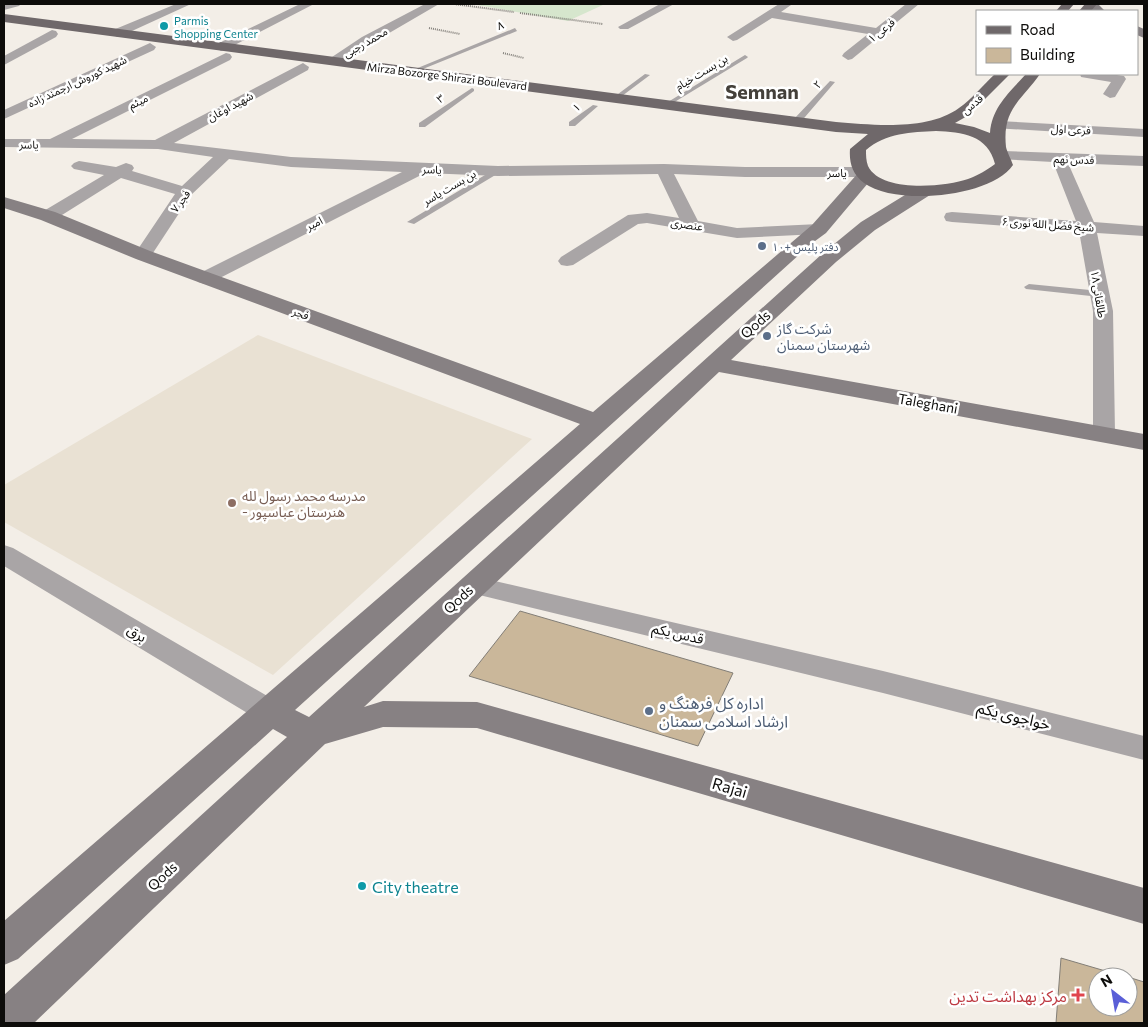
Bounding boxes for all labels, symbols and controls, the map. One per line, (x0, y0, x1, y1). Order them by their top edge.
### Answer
legend (976, 10, 1138, 75)
place label: Parmis Shopping Center (174, 14, 258, 40)
street label: فرعی ۱ (865, 15, 898, 46)
street label: ۸ (495, 18, 506, 32)
marker: Parmis Shopping Center (158, 20, 170, 32)
text: Road (1020, 20, 1055, 38)
street label: محمد رجبی (341, 24, 390, 61)
text: Building (1020, 45, 1075, 63)
street label: بن بست خیام (673, 51, 731, 94)
street label: شهید کوروش ارجمند زاده (26, 52, 129, 111)
street label: Mirza Bozorge Shirazi Boulevard (366, 60, 528, 92)
street label: ۲ (810, 77, 824, 91)
district label: Semnan (725, 79, 799, 103)
street label: شهید اوغان (205, 88, 256, 124)
street label: میثم (126, 91, 151, 114)
street label: ۳ (434, 91, 446, 105)
street label: قدس (959, 91, 986, 118)
street label: ۱ (569, 100, 583, 114)
street label: فرعی اول (1051, 121, 1091, 138)
street label: یاسر (18, 137, 39, 152)
street label: قدس نهم (1053, 152, 1095, 169)
street label: یاسر (421, 162, 442, 177)
street label: یاسر (826, 166, 847, 180)
street label: بن بست یاسر (419, 167, 478, 209)
street label: فجر ۷ (167, 187, 193, 215)
street label: امیر (303, 213, 325, 234)
street label: شیخ فضل الله نوری ۶ (1001, 214, 1095, 236)
street label: عنصری (670, 215, 705, 234)
marker: دفتر پلیس +۱۰ (756, 240, 768, 252)
place label: دفتر پلیس +۱۰ (772, 240, 839, 255)
street label: طالقانی ۱۸ (1088, 269, 1109, 319)
street label: فجر (290, 304, 311, 323)
street label: Qods (737, 306, 773, 342)
place label: شرکت گاز شهرستان سمنان (776, 320, 870, 354)
marker: شرکت گاز شهرستان سمنان (761, 330, 773, 342)
street label: Taleghani (897, 389, 959, 417)
place label: مدرسه محمد رسول لله - هنرستان عباسپور (242, 487, 366, 522)
marker: مدرسه محمد رسول لله - هنرستان عباسپور (226, 497, 238, 509)
street label: Qods (440, 581, 476, 617)
street label: قدس یکم (650, 619, 705, 650)
street label: برق (124, 621, 150, 646)
place label: اداره کل فرهنگ و ارشاد اسلامی سمنان (659, 693, 788, 731)
street label: خواجوی یکم (974, 697, 1053, 737)
marker: اداره کل فرهنگ و ارشاد اسلامی سمنان (643, 705, 655, 717)
street label: Rajai (710, 773, 750, 801)
street label: Qods (144, 858, 180, 894)
place label: City theatre (372, 877, 459, 896)
marker: City theatre (356, 880, 368, 892)
north arrow (1088, 967, 1138, 1017)
text: N (1097, 970, 1115, 990)
place label: مرکز بهداشت تدین (949, 986, 1067, 1006)
marker: مرکز بهداشت تدین (1071, 988, 1085, 1002)

